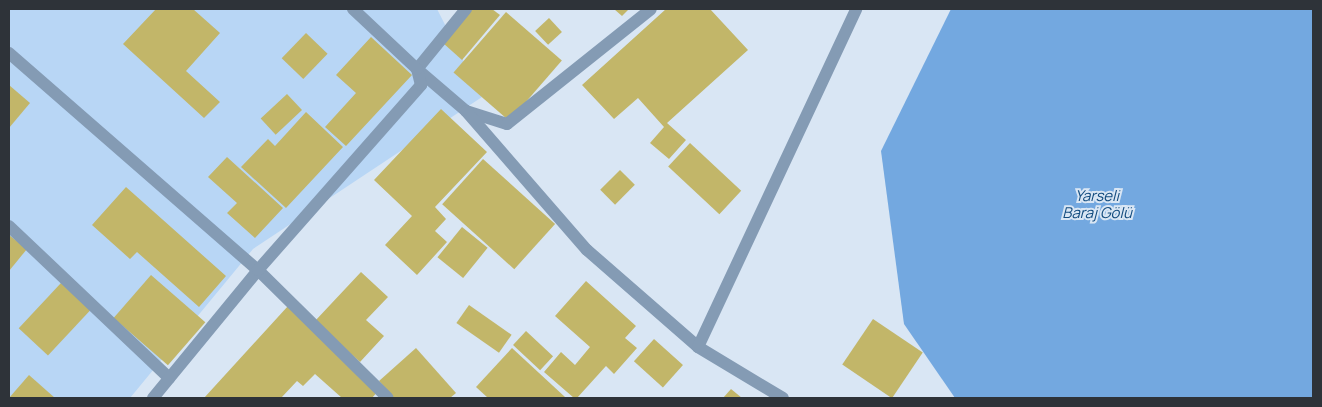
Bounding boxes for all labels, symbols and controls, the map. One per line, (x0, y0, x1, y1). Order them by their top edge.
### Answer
water label: Yarseli Baraj Gölü (1062, 186, 1132, 221)

